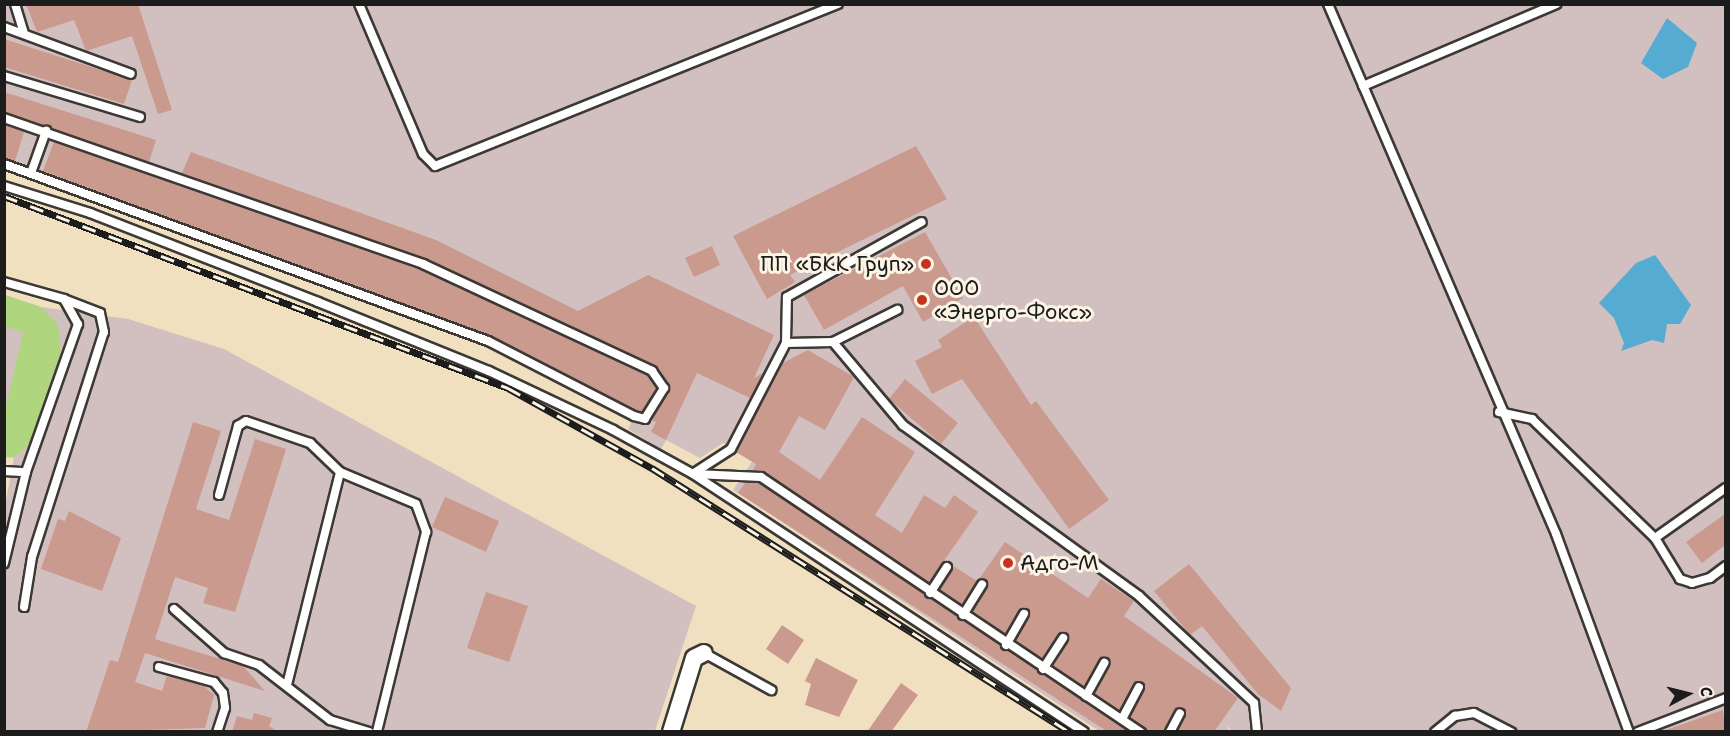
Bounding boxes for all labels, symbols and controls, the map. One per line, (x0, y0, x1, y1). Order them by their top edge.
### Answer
place label: ПП «БКК Груп» (760, 251, 914, 277)
marker: ПП «БКК Груп» (919, 257, 933, 271)
place label: ООО «Энерго-Фокс» (934, 275, 1092, 325)
marker: ООО «Энерго-Фокс» (915, 293, 929, 307)
place label: Адго-М (1020, 550, 1099, 576)
marker: Адго-М (1001, 556, 1015, 570)
north arrow (1658, 664, 1718, 724)
text: С (1695, 686, 1717, 698)

